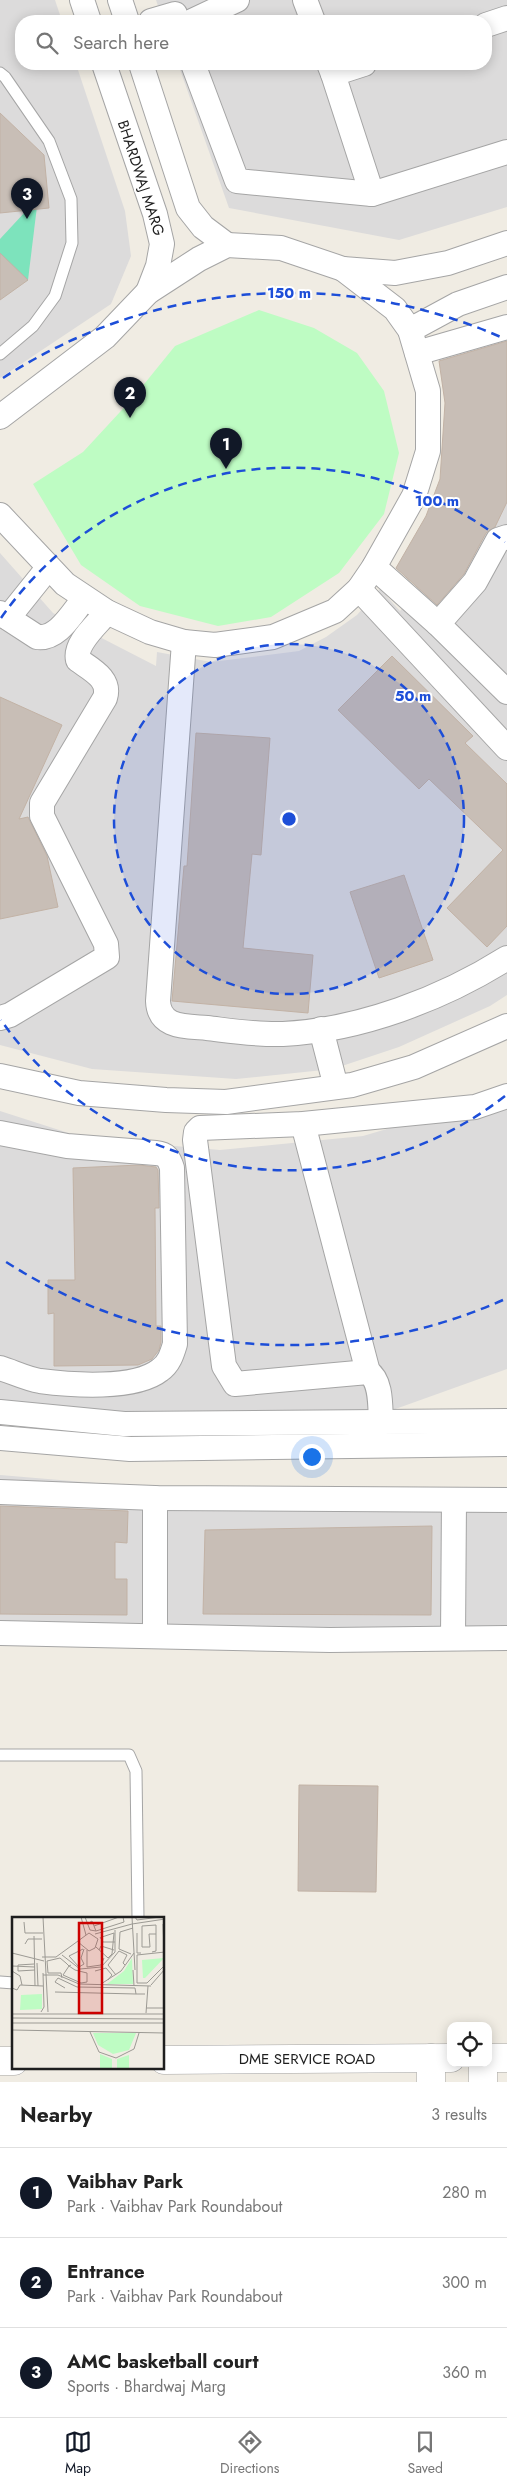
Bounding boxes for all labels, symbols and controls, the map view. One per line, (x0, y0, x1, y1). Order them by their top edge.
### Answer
search box (15, 15, 492, 70)
icon: search (33, 29, 61, 57)
text: Search here (73, 29, 169, 56)
street label: BHARDWAJ MARG (112, 117, 170, 239)
pin: 3 (11, 178, 43, 219)
text: 150 m (267, 282, 311, 304)
pin: 2 (114, 377, 146, 418)
pin: 1 (210, 428, 242, 469)
text: 100 m (415, 490, 459, 512)
text: 50 m (395, 685, 431, 707)
centre of rings (280, 810, 298, 828)
your location (299, 1444, 325, 1470)
inset map (12, 1917, 165, 2070)
map controls (447, 2022, 492, 2067)
button: locate (447, 2022, 492, 2067)
street label: DME SERVICE ROAD (239, 2048, 375, 2070)
text: Nearby (20, 2100, 92, 2130)
text: 3 results (431, 2103, 487, 2126)
text: Vaibhav Park (67, 2168, 183, 2195)
text: 1 (32, 2181, 40, 2204)
text: 280 m (442, 2181, 487, 2204)
text: Park · Vaibhav Park Roundabout (67, 2195, 282, 2218)
text: Entrance (67, 2258, 145, 2285)
text: 2 (31, 2271, 41, 2294)
text: 300 m (442, 2271, 487, 2294)
text: Park · Vaibhav Park Roundabout (67, 2285, 282, 2308)
text: AMC basketball court (67, 2348, 258, 2375)
text: 3 (31, 2361, 41, 2384)
text: 360 m (442, 2361, 487, 2384)
text: Sports · Bhardwaj Marg (67, 2375, 226, 2398)
tab: Map (64, 2428, 92, 2478)
tab: Directions (220, 2428, 279, 2478)
tab: Saved (407, 2428, 443, 2478)

